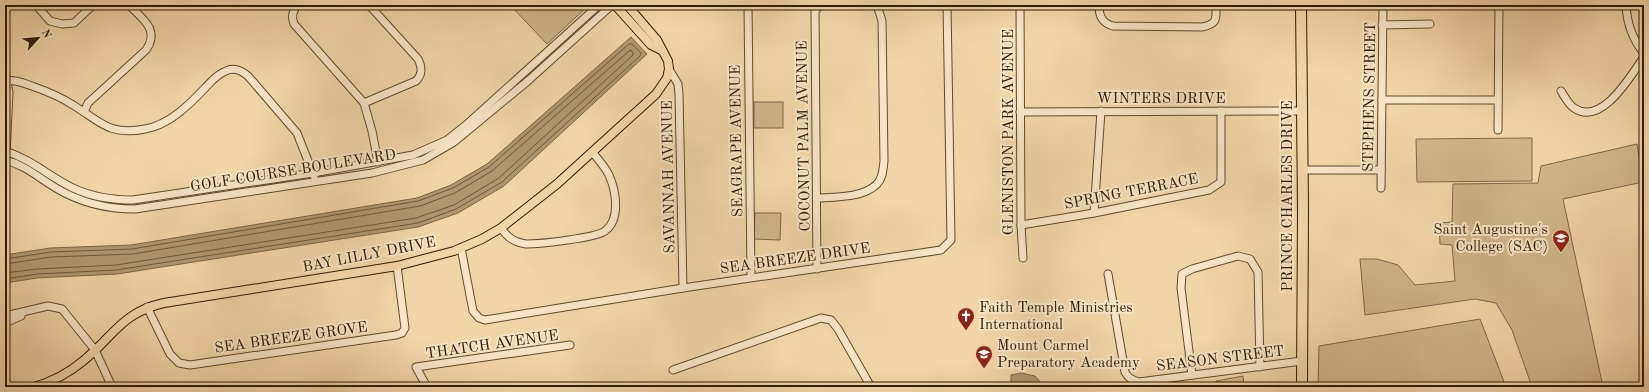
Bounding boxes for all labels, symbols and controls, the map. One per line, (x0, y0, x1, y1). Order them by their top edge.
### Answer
north arrow (18, 18, 58, 58)
street label: STEPHENS STREET (1362, 22, 1379, 172)
text: N (39, 28, 53, 41)
street label: GLENISTON PARK AVENUE (1002, 29, 1017, 235)
street label: COCONUT PALM AVENUE (795, 40, 814, 232)
street label: SEAGRAPE AVENUE (729, 65, 746, 217)
street label: WINTERS DRIVE (1096, 92, 1226, 107)
street label: SAVANNAH AVENUE (661, 100, 678, 254)
street label: PRINCE CHARLES DRIVE (1281, 100, 1296, 292)
street label: GOLF COURSE BOULEVARD (189, 148, 397, 195)
street label: SPRING TERRACE (1063, 172, 1200, 213)
place label: Saint Augustine's College (SAC) (1433, 223, 1548, 255)
school or university icon: Saint Augustine's College (SAC) (1551, 228, 1571, 253)
street label: BAY LILLY DRIVE (302, 235, 437, 276)
street label: SEA BREEZE DRIVE (719, 242, 871, 277)
place label: Faith Temple Ministries International (979, 301, 1133, 333)
church icon: Faith Temple Ministries International (956, 306, 976, 331)
street label: SEA BREEZE GROVE (214, 320, 369, 357)
street label: THATCH AVENUE (425, 329, 560, 362)
place label: Mount Carmel Preparatory Academy (997, 339, 1140, 371)
school or university icon: Mount Carmel Preparatory Academy (974, 344, 994, 369)
street label: SEASON STREET (1155, 344, 1285, 375)

